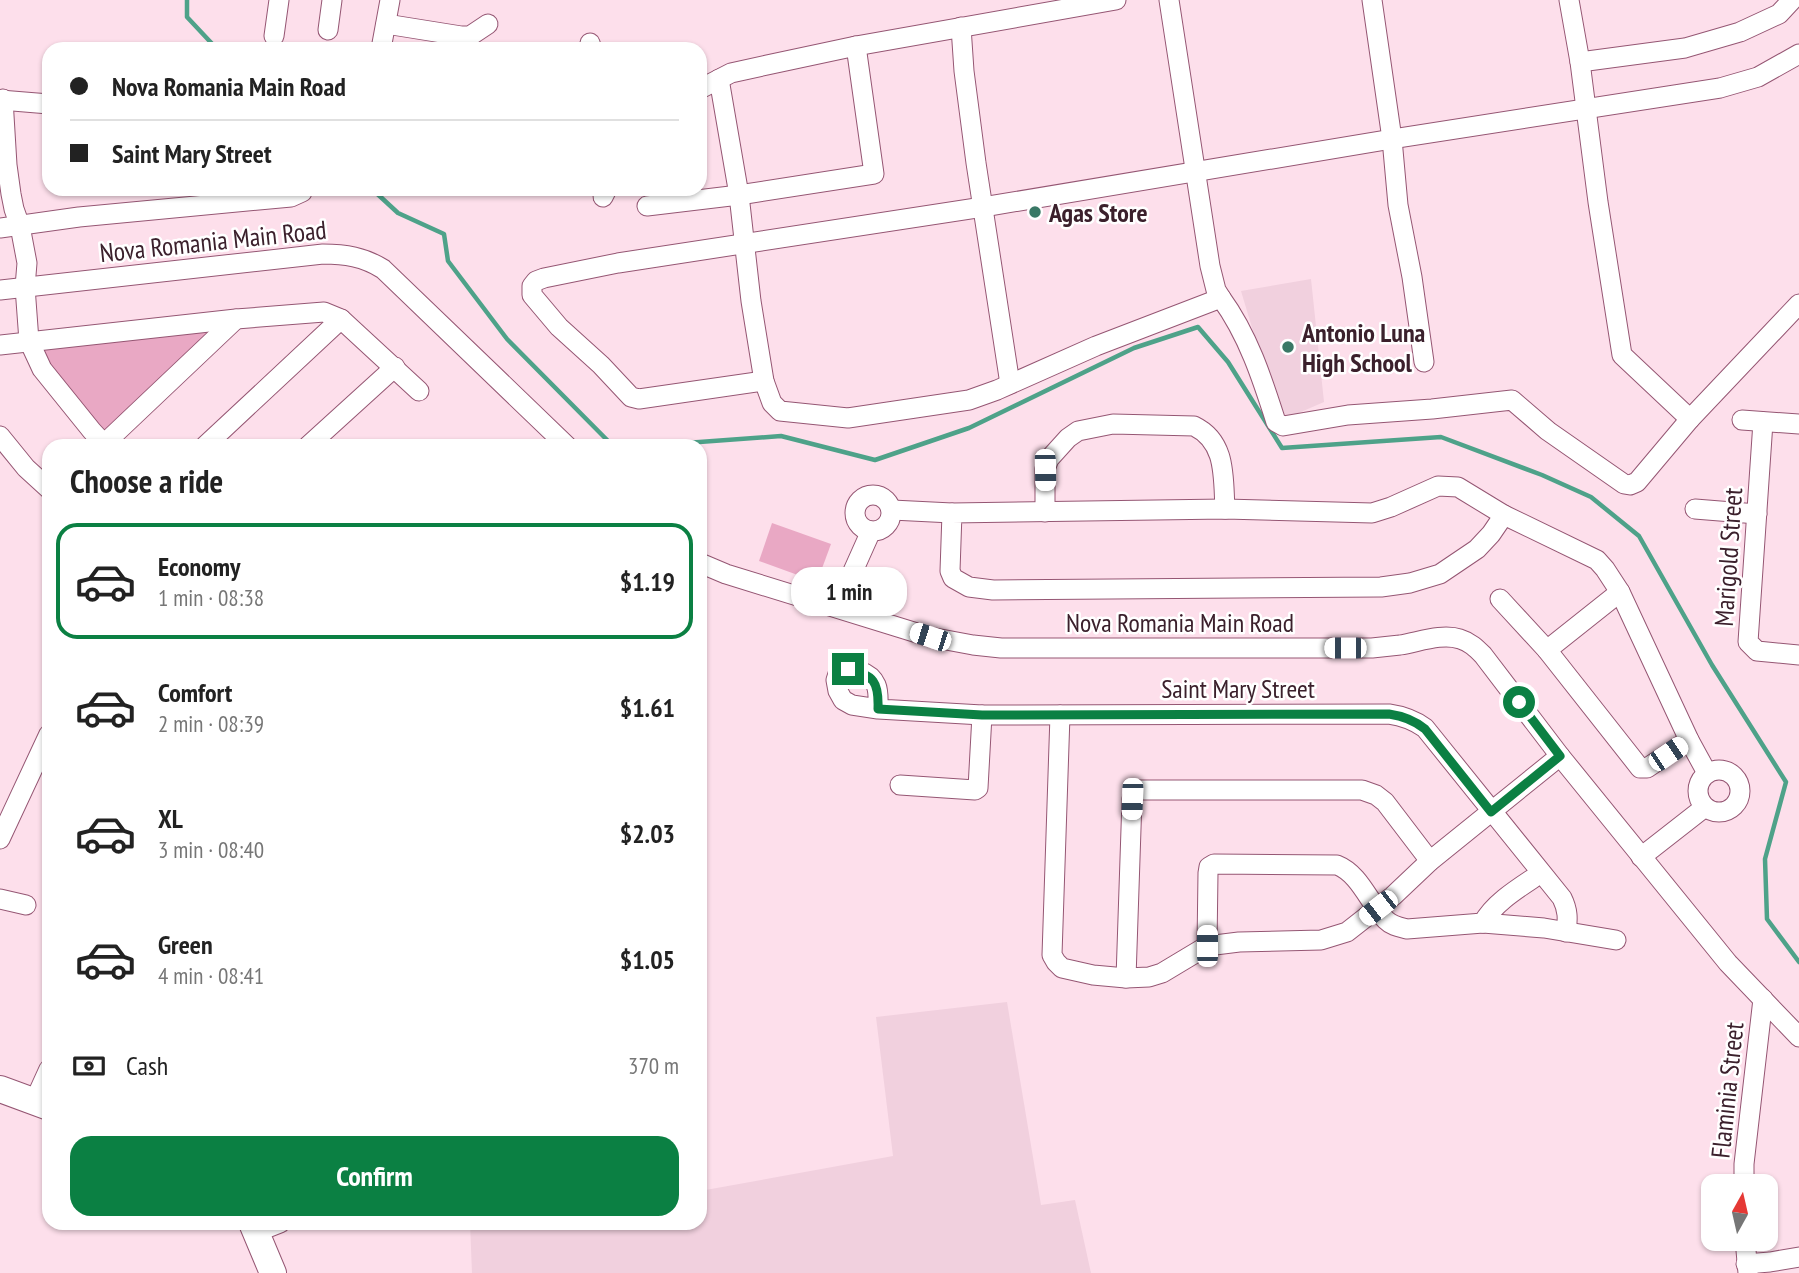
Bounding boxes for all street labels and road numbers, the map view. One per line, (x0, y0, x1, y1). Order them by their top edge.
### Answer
street label: Nova Romania Main Road (98, 213, 328, 269)
street label: Marigold Street (1707, 487, 1749, 627)
street label: Nova Romania Main Road (1066, 606, 1294, 639)
street label: Saint Mary Street (1161, 672, 1315, 705)
street label: Flaminia Street (1703, 1020, 1751, 1160)

